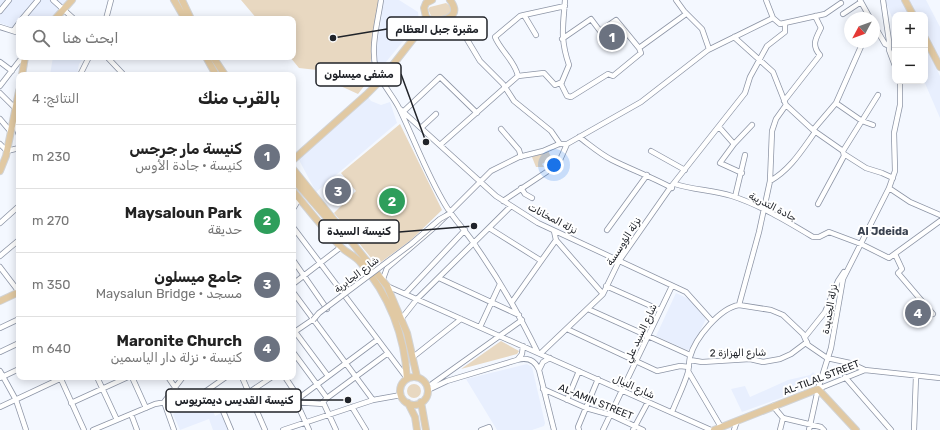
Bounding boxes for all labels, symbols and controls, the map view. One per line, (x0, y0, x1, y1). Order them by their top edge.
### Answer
north arrow (844, 12, 880, 48)
map controls (892, 12, 928, 84)
button: + (892, 12, 928, 48)
search box (16, 16, 296, 60)
callout: مقبرة جبل العظام (387, 17, 487, 40)
pin: 1 (599, 22, 625, 52)
text: مقبرة جبل العظام (395, 23, 479, 37)
icon: search (30, 27, 52, 49)
text: ابحث هنا (62, 29, 119, 47)
button: − (892, 48, 928, 84)
callout: مشفى ميسلون (316, 63, 401, 86)
text: مشفى ميسلون (324, 68, 394, 81)
text: بالقرب منك (198, 88, 280, 108)
text: النتائج: 4 (32, 91, 79, 106)
text: كنيسة مار جرجس (130, 140, 242, 158)
text: 230 m (32, 149, 70, 164)
text: 1 (264, 149, 270, 164)
your location (544, 155, 564, 175)
text: كنيسة · جادة الأوس (135, 158, 242, 173)
pin: 3 (325, 176, 351, 206)
pin: 2 (379, 186, 405, 216)
street label: جادة التدريبة (747, 190, 799, 224)
street label: نزلة المخانات (526, 201, 579, 237)
text: Maysaloun Park (125, 204, 242, 222)
text: 270 m (32, 213, 69, 228)
text: 2 (263, 213, 271, 228)
street label: نزلة الؤوسسة (604, 215, 644, 268)
callout: كنيسة السيدة (319, 220, 399, 243)
text: حديقة (208, 222, 242, 237)
text: كنيسة السيدة (327, 225, 391, 238)
district label: Al Jdeida (858, 225, 908, 238)
street label: شارع الجابرية (332, 254, 382, 296)
text: جامع ميسلون (154, 268, 242, 286)
text: 350 m (32, 277, 71, 292)
text: 3 (263, 277, 271, 292)
street label: نزلة الجديدة (820, 283, 840, 335)
text: مسجد · Maysalun Bridge (96, 286, 242, 301)
pin: 4 (905, 298, 931, 328)
street label: شارع السيد علي (622, 302, 662, 366)
text: Maronite Church (117, 332, 242, 350)
text: 640 m (32, 341, 71, 356)
text: 4 (263, 341, 271, 356)
street label: شارع الهزازة 2 (710, 347, 766, 360)
text: كنيسة · نزلة دار الياسمين (111, 350, 242, 365)
street label: AL-TILAL STREET (781, 358, 861, 398)
street label: شارع النيال (610, 372, 656, 402)
street label: AL-AMIN STREET (557, 381, 635, 422)
callout: كنيسة القديس ديمتريوس (166, 389, 301, 412)
text: كنيسة القديس ديمتريوس (175, 394, 294, 407)

